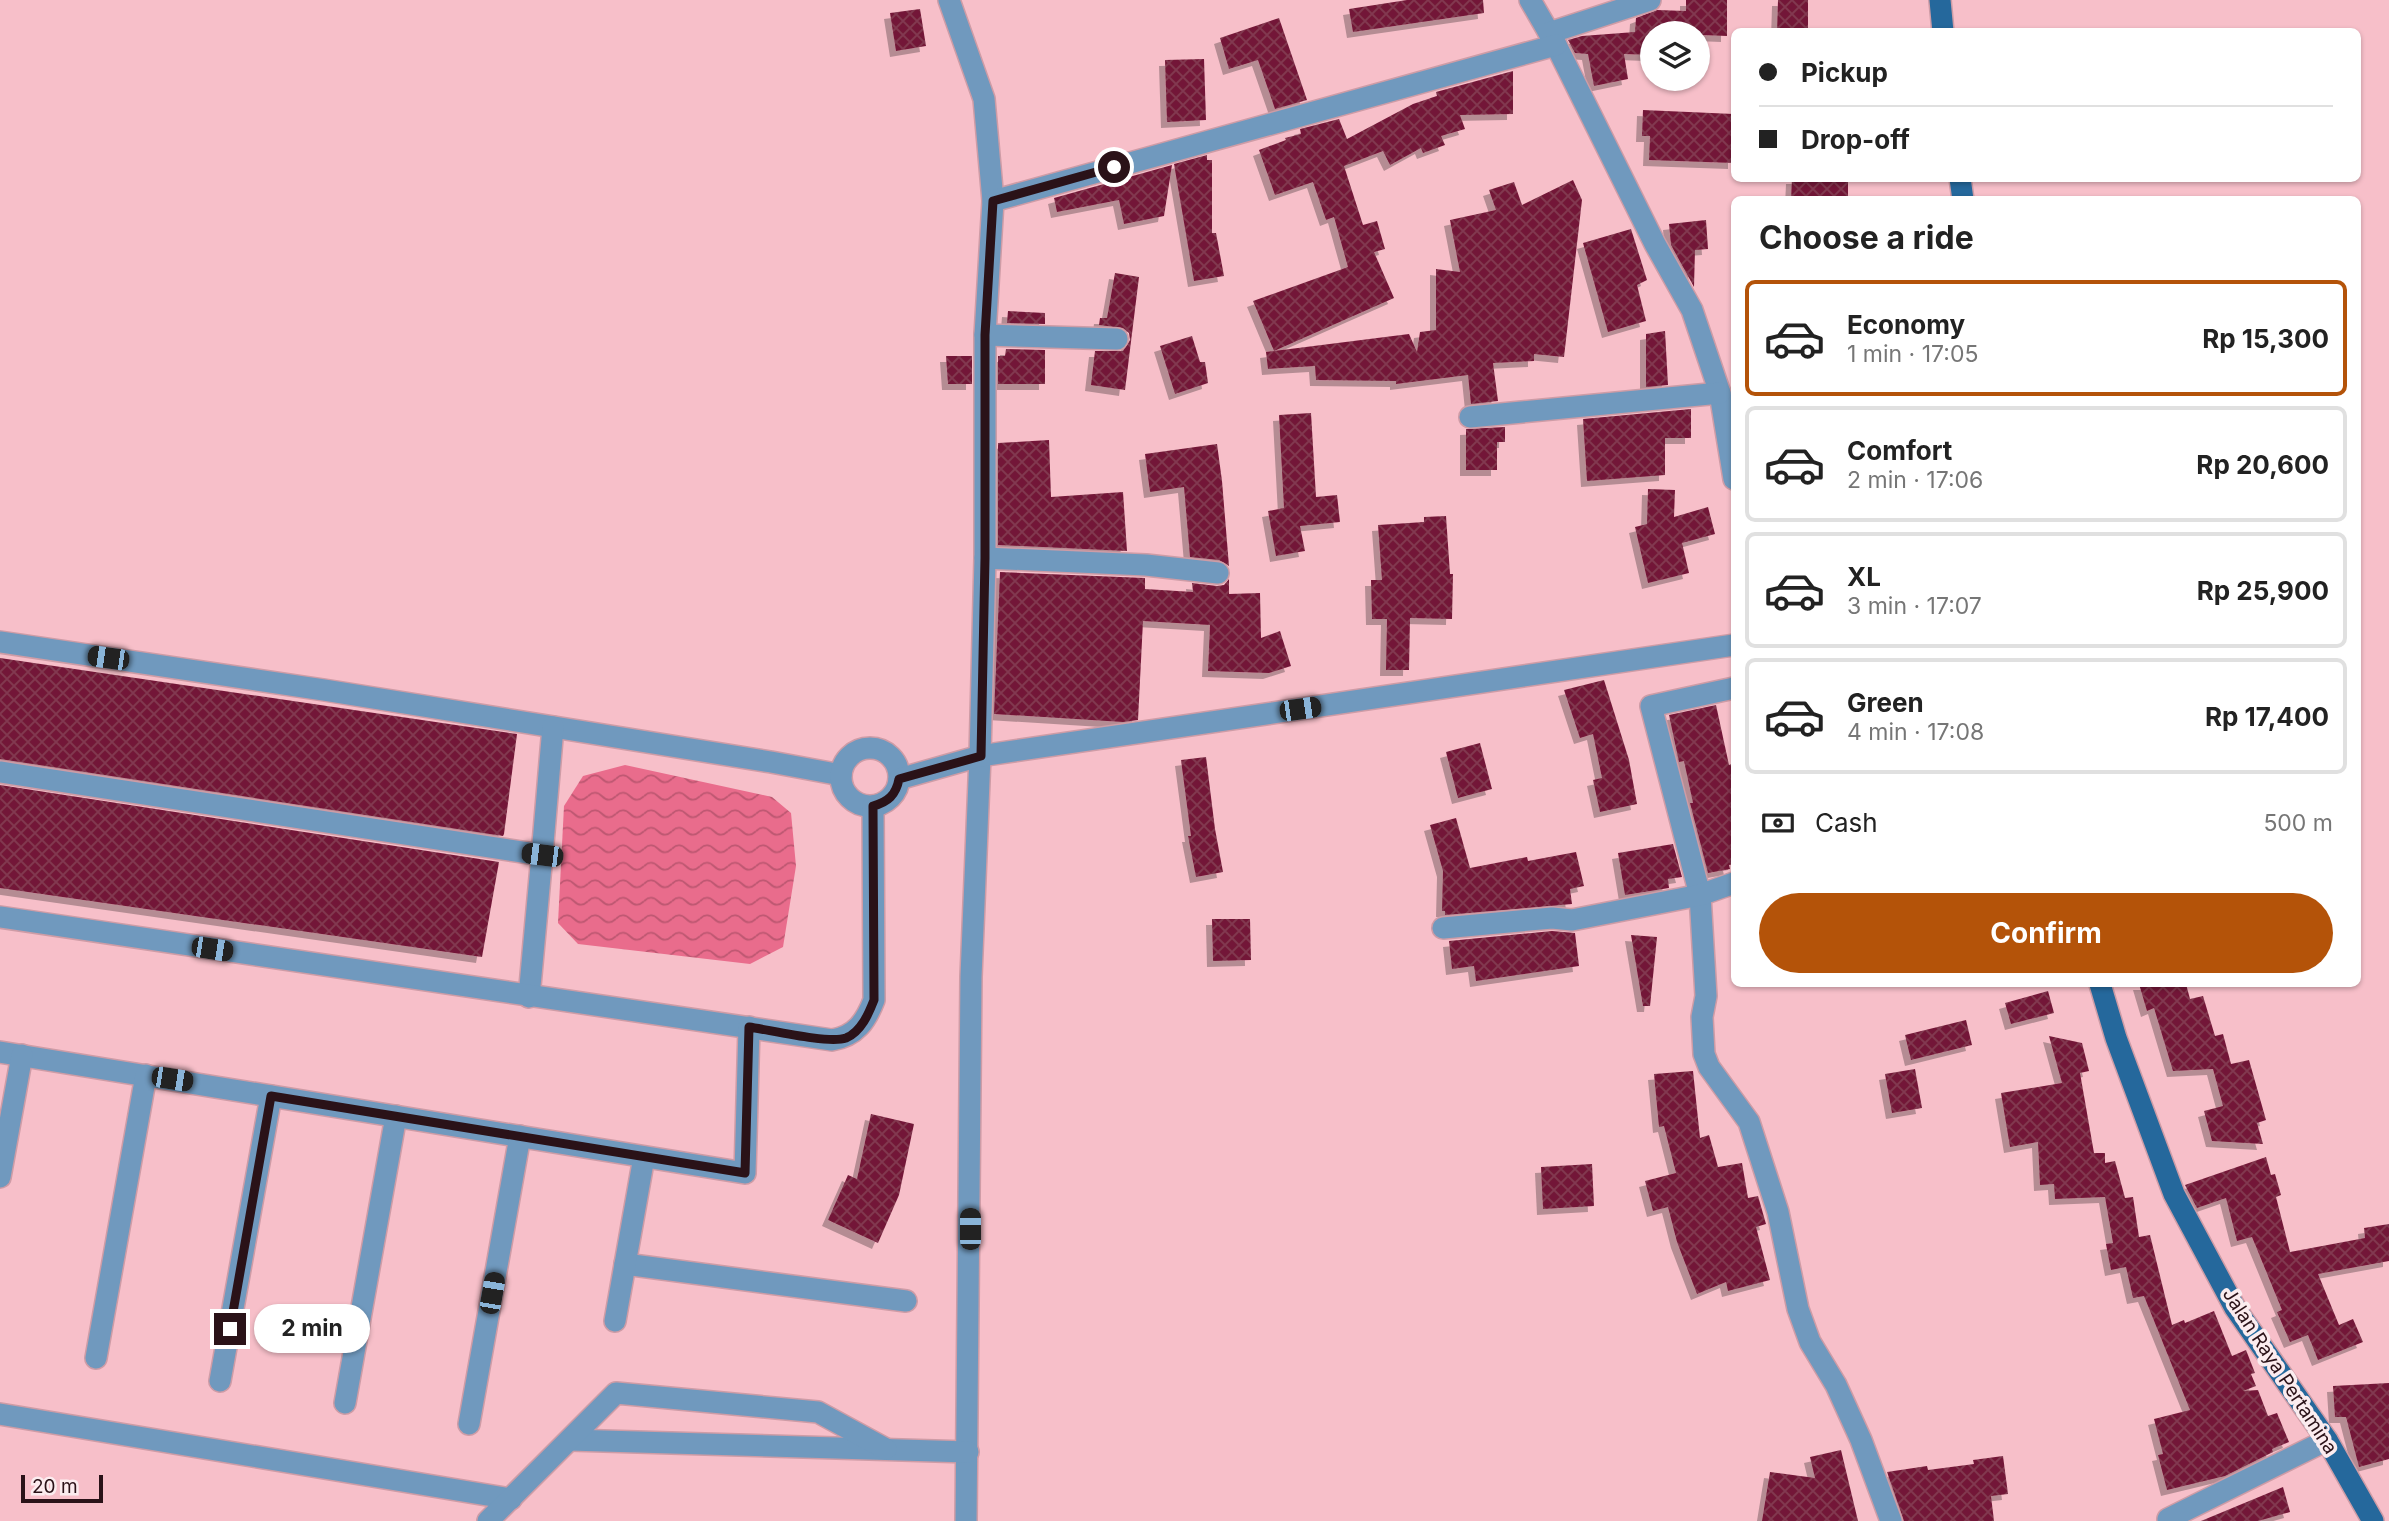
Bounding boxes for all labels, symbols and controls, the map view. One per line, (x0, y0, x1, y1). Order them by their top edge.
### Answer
map controls (1640, 21, 1710, 91)
button: layers (1640, 21, 1710, 91)
text: Pickup (1801, 57, 1888, 88)
text: Drop-off (1801, 124, 1910, 155)
route start (1098, 151, 1130, 183)
text: Choose a ride (1759, 218, 1974, 257)
icon: car (1763, 307, 1826, 370)
text: Economy (1847, 309, 1965, 340)
text: Rp 15,300 (2202, 323, 2329, 354)
text: 1 min · 17:05 (1847, 340, 1978, 368)
icon: car (1763, 433, 1826, 496)
text: Comfort (1847, 435, 1952, 466)
text: Rp 20,600 (2196, 449, 2329, 480)
text: 2 min · 17:06 (1847, 466, 1983, 494)
icon: car (1763, 559, 1826, 622)
text: XL (1847, 561, 1881, 592)
text: Rp 25,900 (2197, 575, 2329, 606)
text: 3 min · 17:07 (1847, 592, 1982, 620)
car (86, 645, 131, 671)
icon: car (1763, 685, 1826, 748)
text: Green (1847, 687, 1924, 718)
car (1278, 696, 1323, 722)
text: Rp 17,400 (2205, 701, 2329, 732)
text: 4 min · 17:08 (1847, 718, 1984, 746)
icon: cash (1759, 804, 1797, 842)
text: Cash (1815, 807, 1878, 838)
text: 500 m (2263, 809, 2333, 837)
car (520, 842, 565, 868)
button: Confirm (1759, 893, 2333, 973)
car (190, 935, 235, 963)
car (150, 1065, 195, 1093)
car (960, 1208, 981, 1250)
car (479, 1270, 506, 1316)
street label: Jalan Raya Pertamina (2218, 1284, 2342, 1458)
callout: 2 min (254, 1304, 370, 1354)
route end (214, 1313, 246, 1345)
text: 2 min (281, 1314, 343, 1342)
scale bar (21, 1472, 103, 1504)
text: 20 m (32, 1475, 78, 1498)

